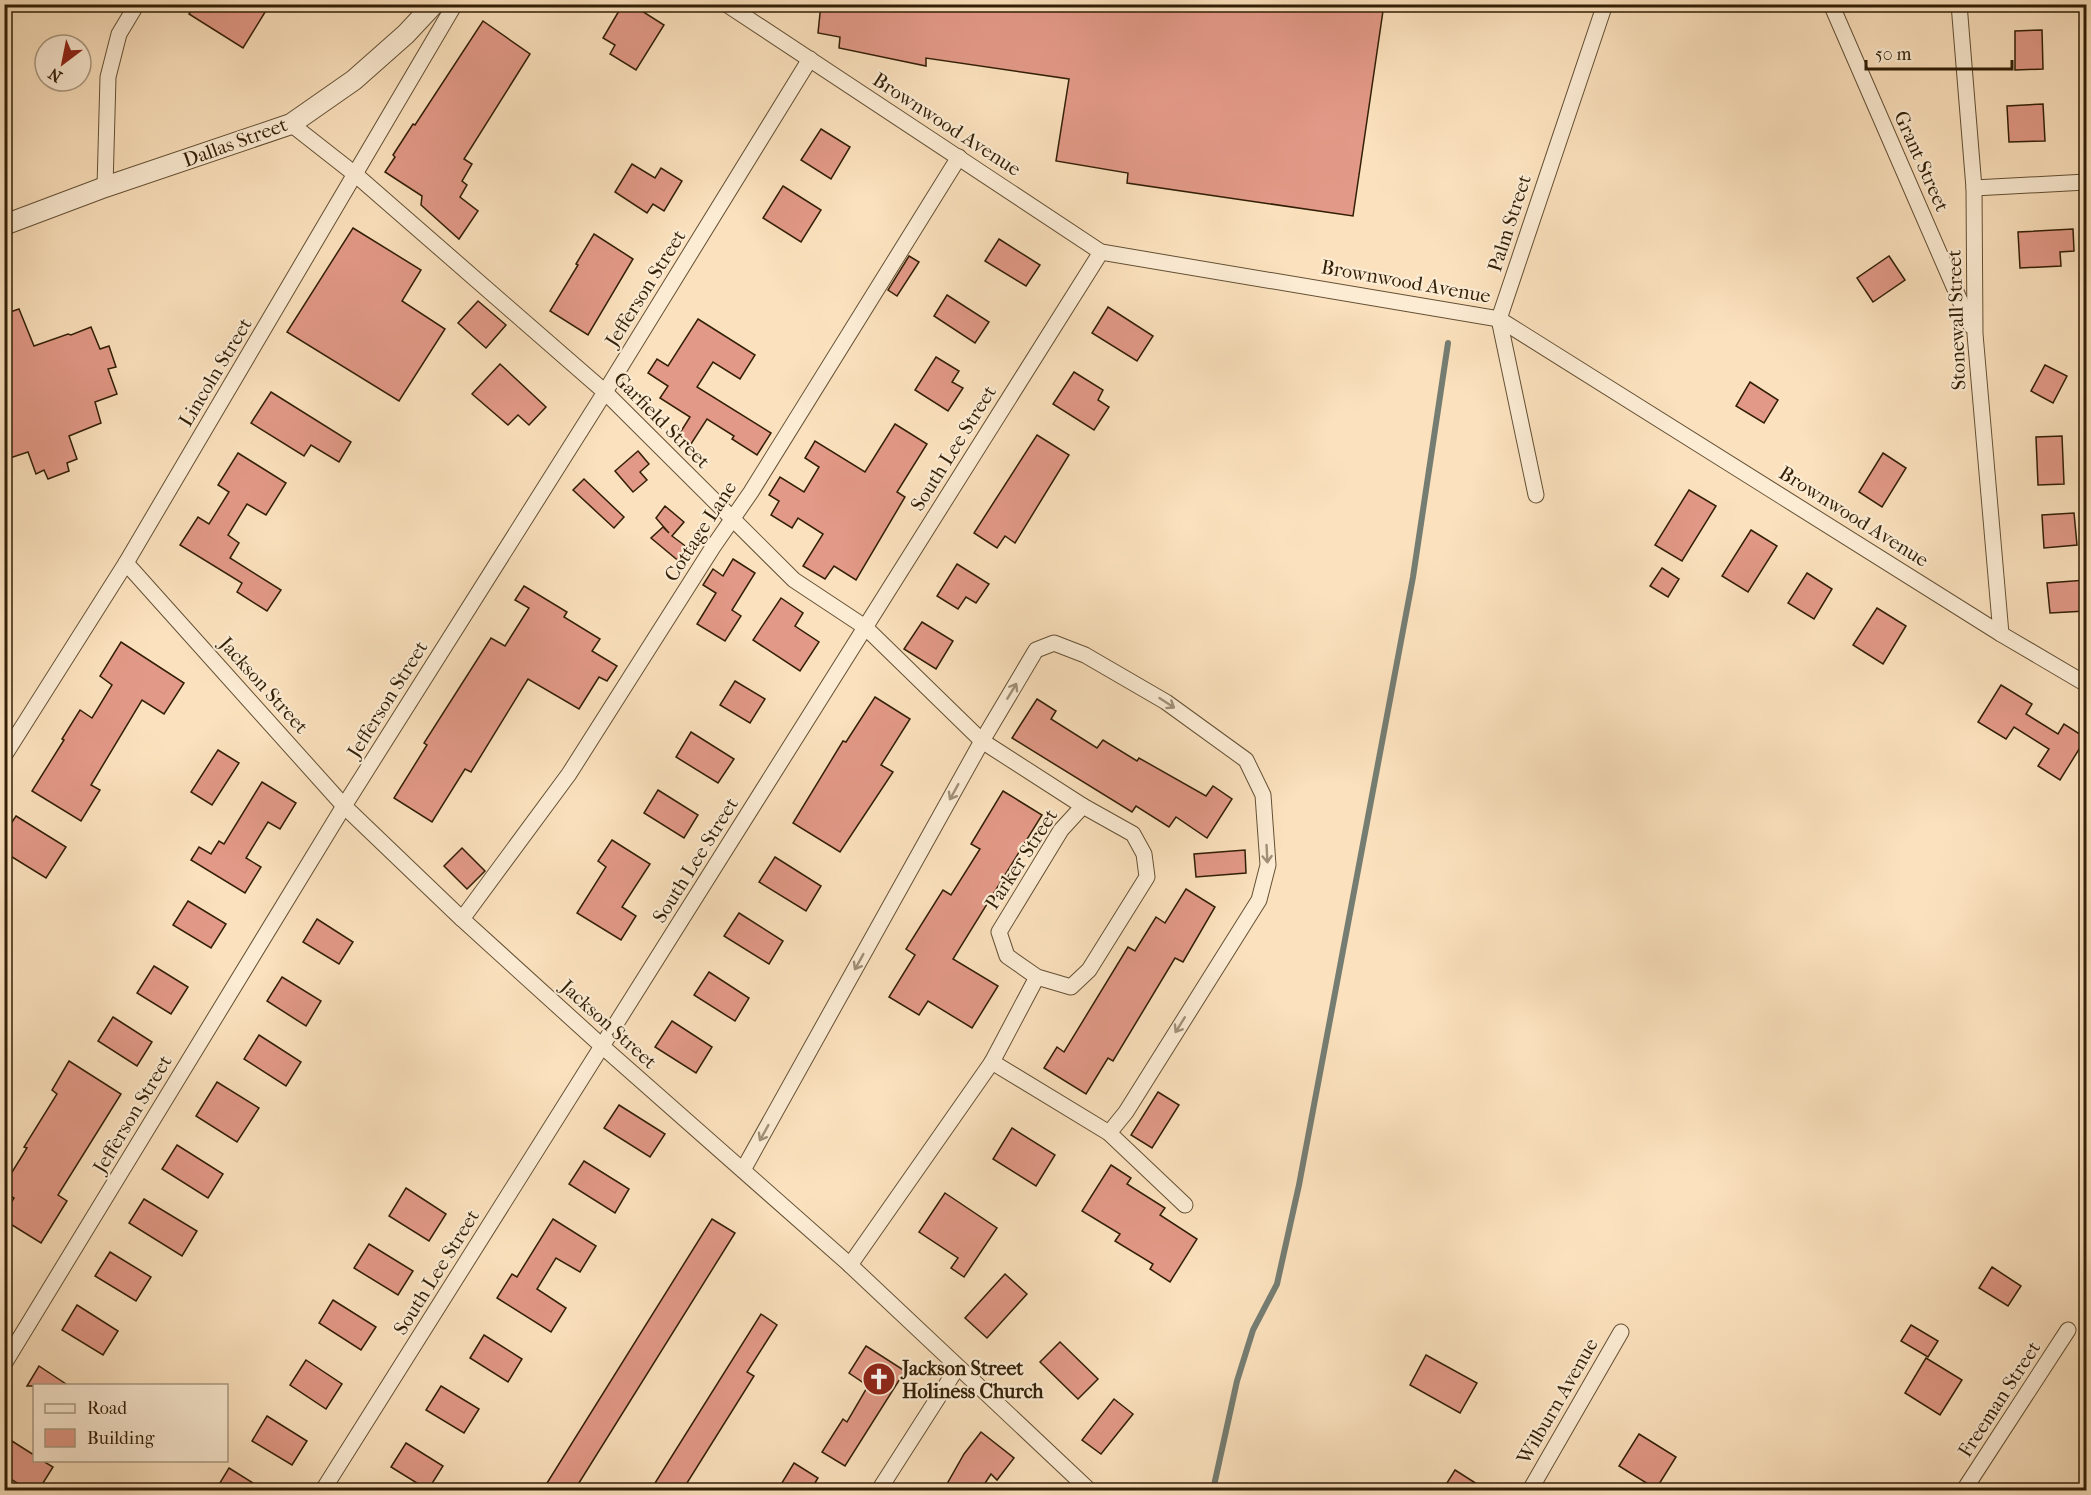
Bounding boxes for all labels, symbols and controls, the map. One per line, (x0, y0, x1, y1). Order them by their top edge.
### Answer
north arrow (33, 33, 93, 93)
scale bar (1866, 33, 2012, 71)
text: 50 m (1875, 44, 1912, 65)
text: N (44, 64, 65, 87)
street label: Brownwood Avenue (868, 68, 1025, 181)
street label: Grant Street (1889, 107, 1954, 215)
street label: Dallas Street (180, 113, 290, 172)
street label: Palm Street (1483, 172, 1536, 274)
street label: Jefferson Street (599, 226, 690, 353)
street label: Stonewall Street (1943, 249, 1970, 391)
street label: Brownwood Avenue (1319, 255, 1493, 308)
street label: Lincoln Street (174, 314, 257, 431)
street label: Garfield Street (609, 368, 714, 473)
street label: South Lee Street (906, 381, 1001, 515)
street label: Brownwood Avenue (1775, 461, 1933, 572)
street label: Cottage Lane (660, 477, 741, 586)
street label: Jackson Street (213, 631, 313, 738)
street label: Jefferson Street (341, 637, 432, 764)
one-way arrow (1007, 683, 1019, 700)
one-way arrow (1158, 698, 1175, 710)
one-way arrow (947, 783, 959, 800)
street label: South Lee Street (648, 793, 743, 927)
street label: Parker Street (980, 805, 1062, 914)
one-way arrow (1261, 843, 1272, 863)
one-way arrow (853, 953, 865, 970)
street label: Jackson Street (554, 974, 661, 1074)
one-way arrow (1174, 1016, 1186, 1033)
street label: Jefferson Street (87, 1051, 177, 1179)
one-way arrow (758, 1123, 769, 1141)
street label: South Lee Street (389, 1205, 484, 1339)
street label: Wilburn Avenue (1512, 1334, 1603, 1469)
street label: Freeman Street (1953, 1337, 2045, 1462)
place label: Jackson Street Holiness Church (900, 1357, 1044, 1403)
church icon: Jackson Street Holiness Church (861, 1361, 897, 1397)
legend (33, 1384, 228, 1462)
text: Road (87, 1398, 127, 1419)
text: Building (87, 1428, 155, 1449)

